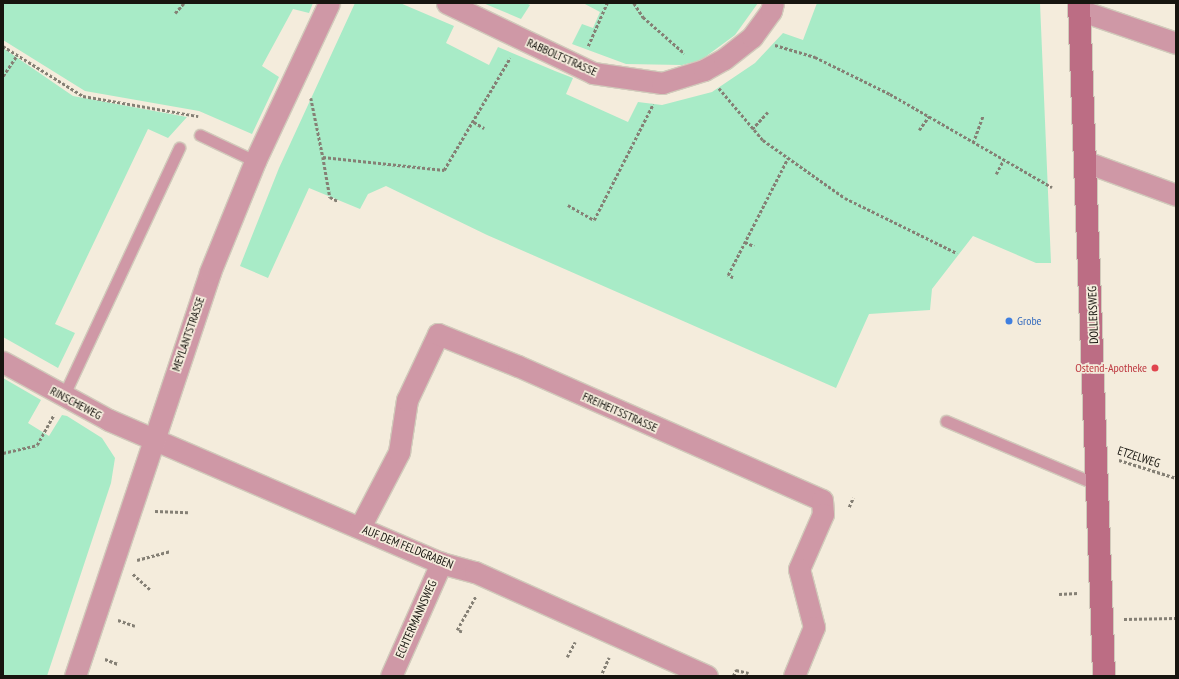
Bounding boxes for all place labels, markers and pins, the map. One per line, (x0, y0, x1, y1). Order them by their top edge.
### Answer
place label: Grobe (1017, 314, 1042, 328)
marker: Grobe (1004, 316, 1014, 326)
place label: Ostend-Apotheke (1075, 361, 1147, 375)
marker: Ostend-Apotheke (1150, 363, 1160, 373)

